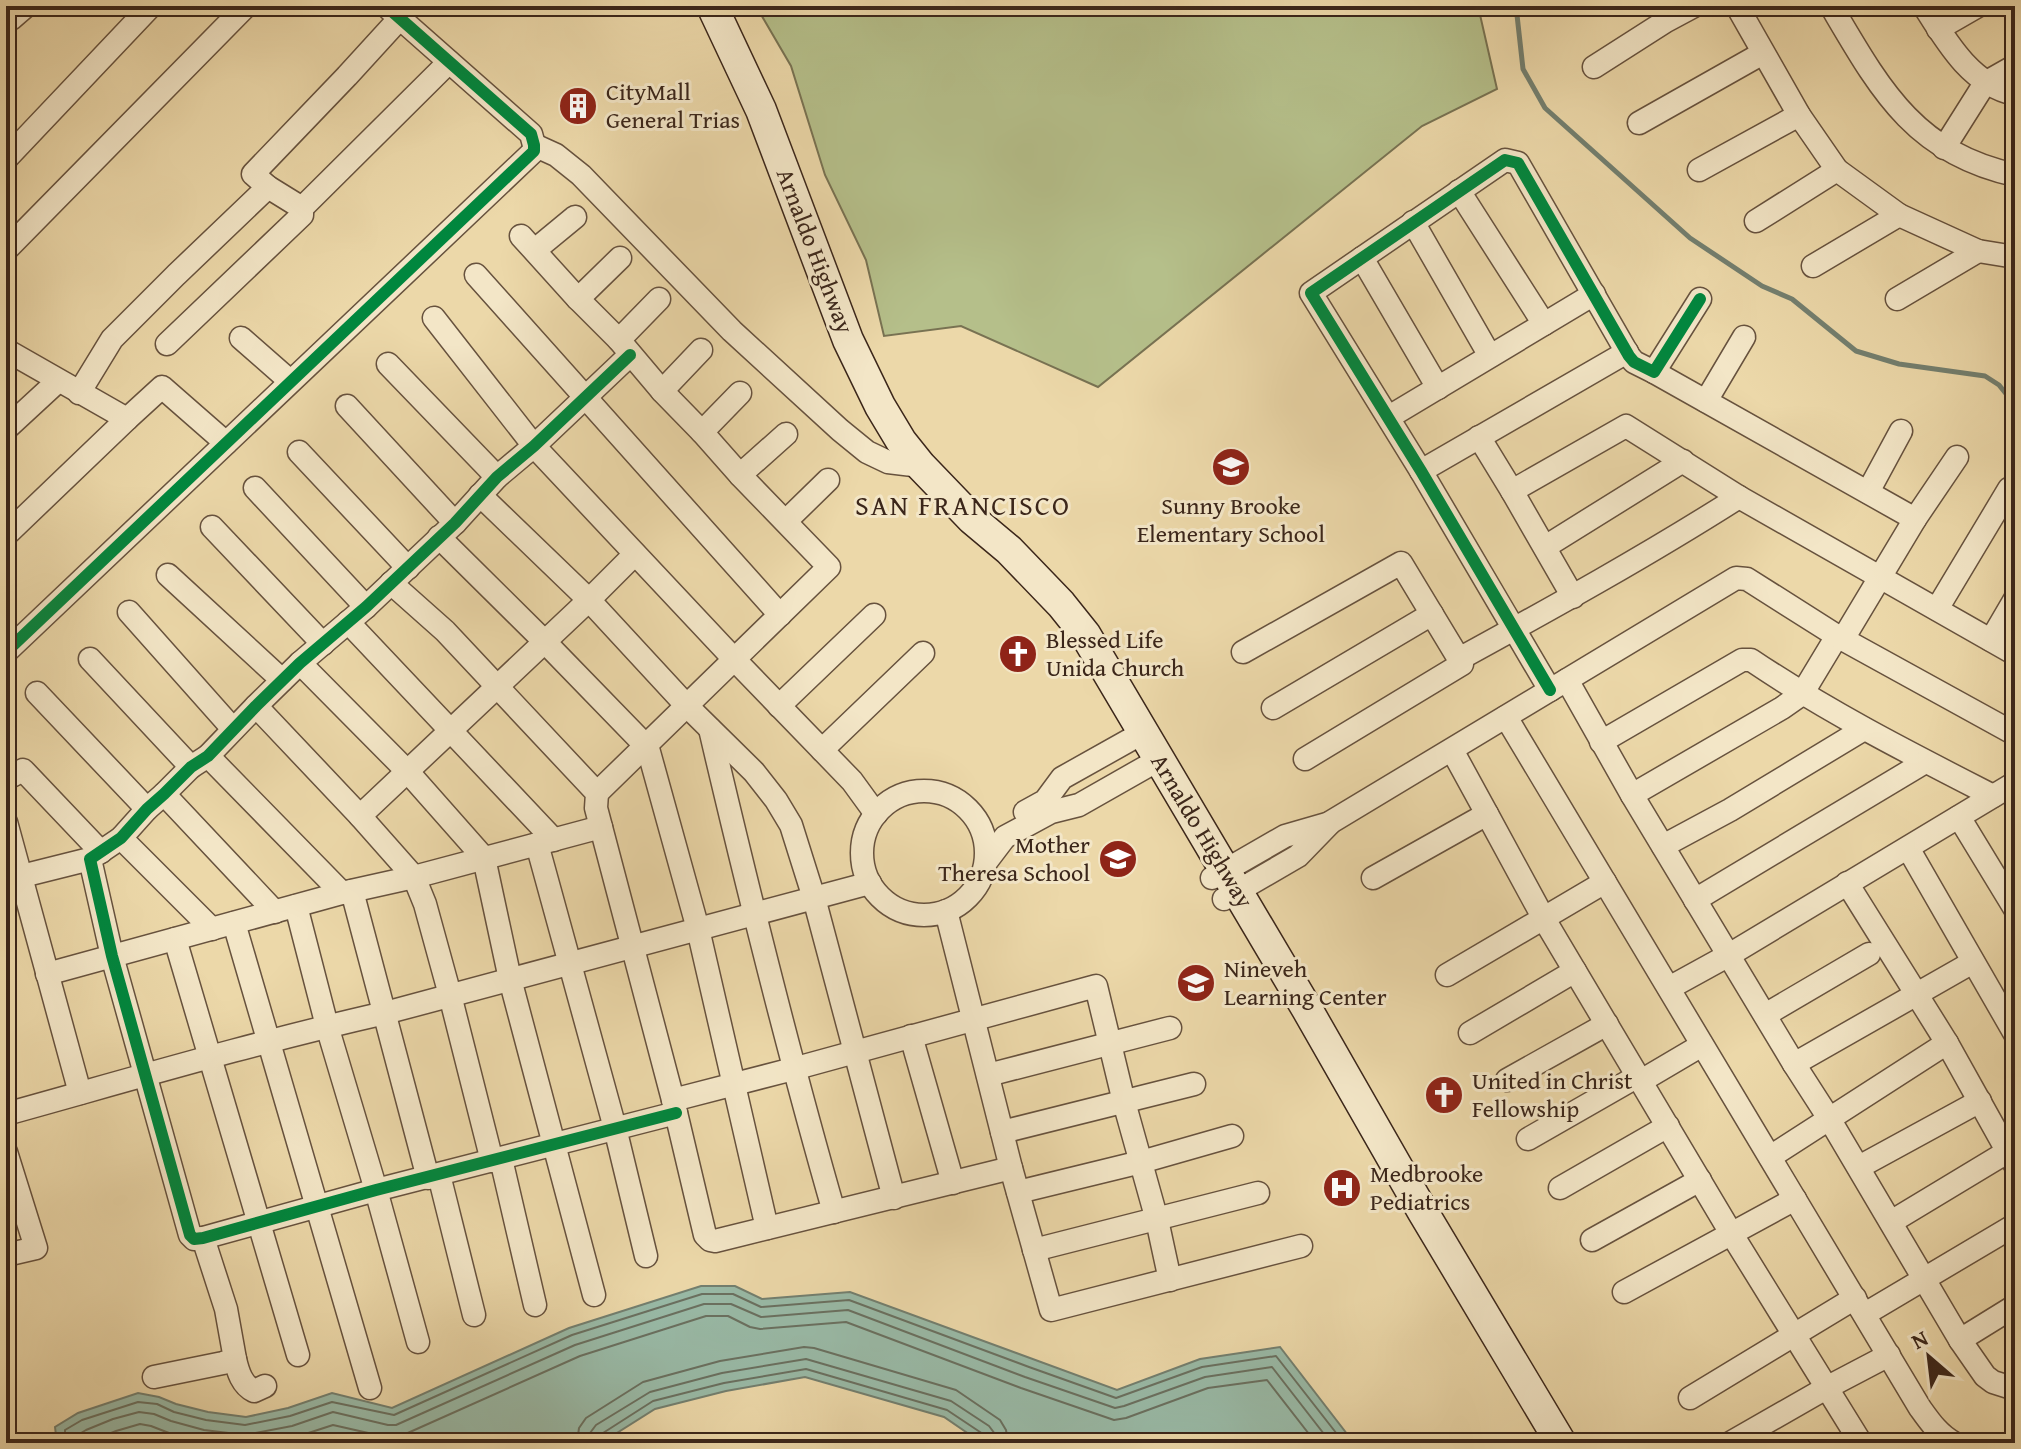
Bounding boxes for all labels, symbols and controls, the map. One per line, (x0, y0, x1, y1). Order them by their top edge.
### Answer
place label: CityMall General Trias (606, 74, 740, 137)
building icon: CityMall General Trias (557, 85, 599, 127)
street label: Arnaldo Highway (768, 163, 863, 339)
school or university icon: Sunny Brooke Elementary School (1210, 446, 1252, 488)
district label: SAN FRANCISCO (855, 484, 1071, 525)
place label: Sunny Brooke Elementary School (1137, 488, 1325, 551)
place label: Blessed Life Unida Church (1046, 622, 1185, 685)
church icon: Blessed Life Unida Church (997, 633, 1039, 675)
street label: Arnaldo Highway (1143, 747, 1262, 915)
place label: Mother Theresa School (938, 827, 1090, 890)
school or university icon: Mother Theresa School (1097, 838, 1139, 880)
place label: Nineveh Learning Center (1224, 951, 1387, 1014)
school or university icon: Nineveh Learning Center (1175, 962, 1217, 1004)
place label: United in Christ Fellowship (1472, 1063, 1633, 1126)
church icon: United in Christ Fellowship (1423, 1074, 1465, 1116)
place label: Medbrooke Pediatrics (1370, 1156, 1483, 1219)
hospital icon: Medbrooke Pediatrics (1321, 1167, 1363, 1209)
north arrow (1889, 1317, 1969, 1397)
text: N (1906, 1322, 1934, 1357)

